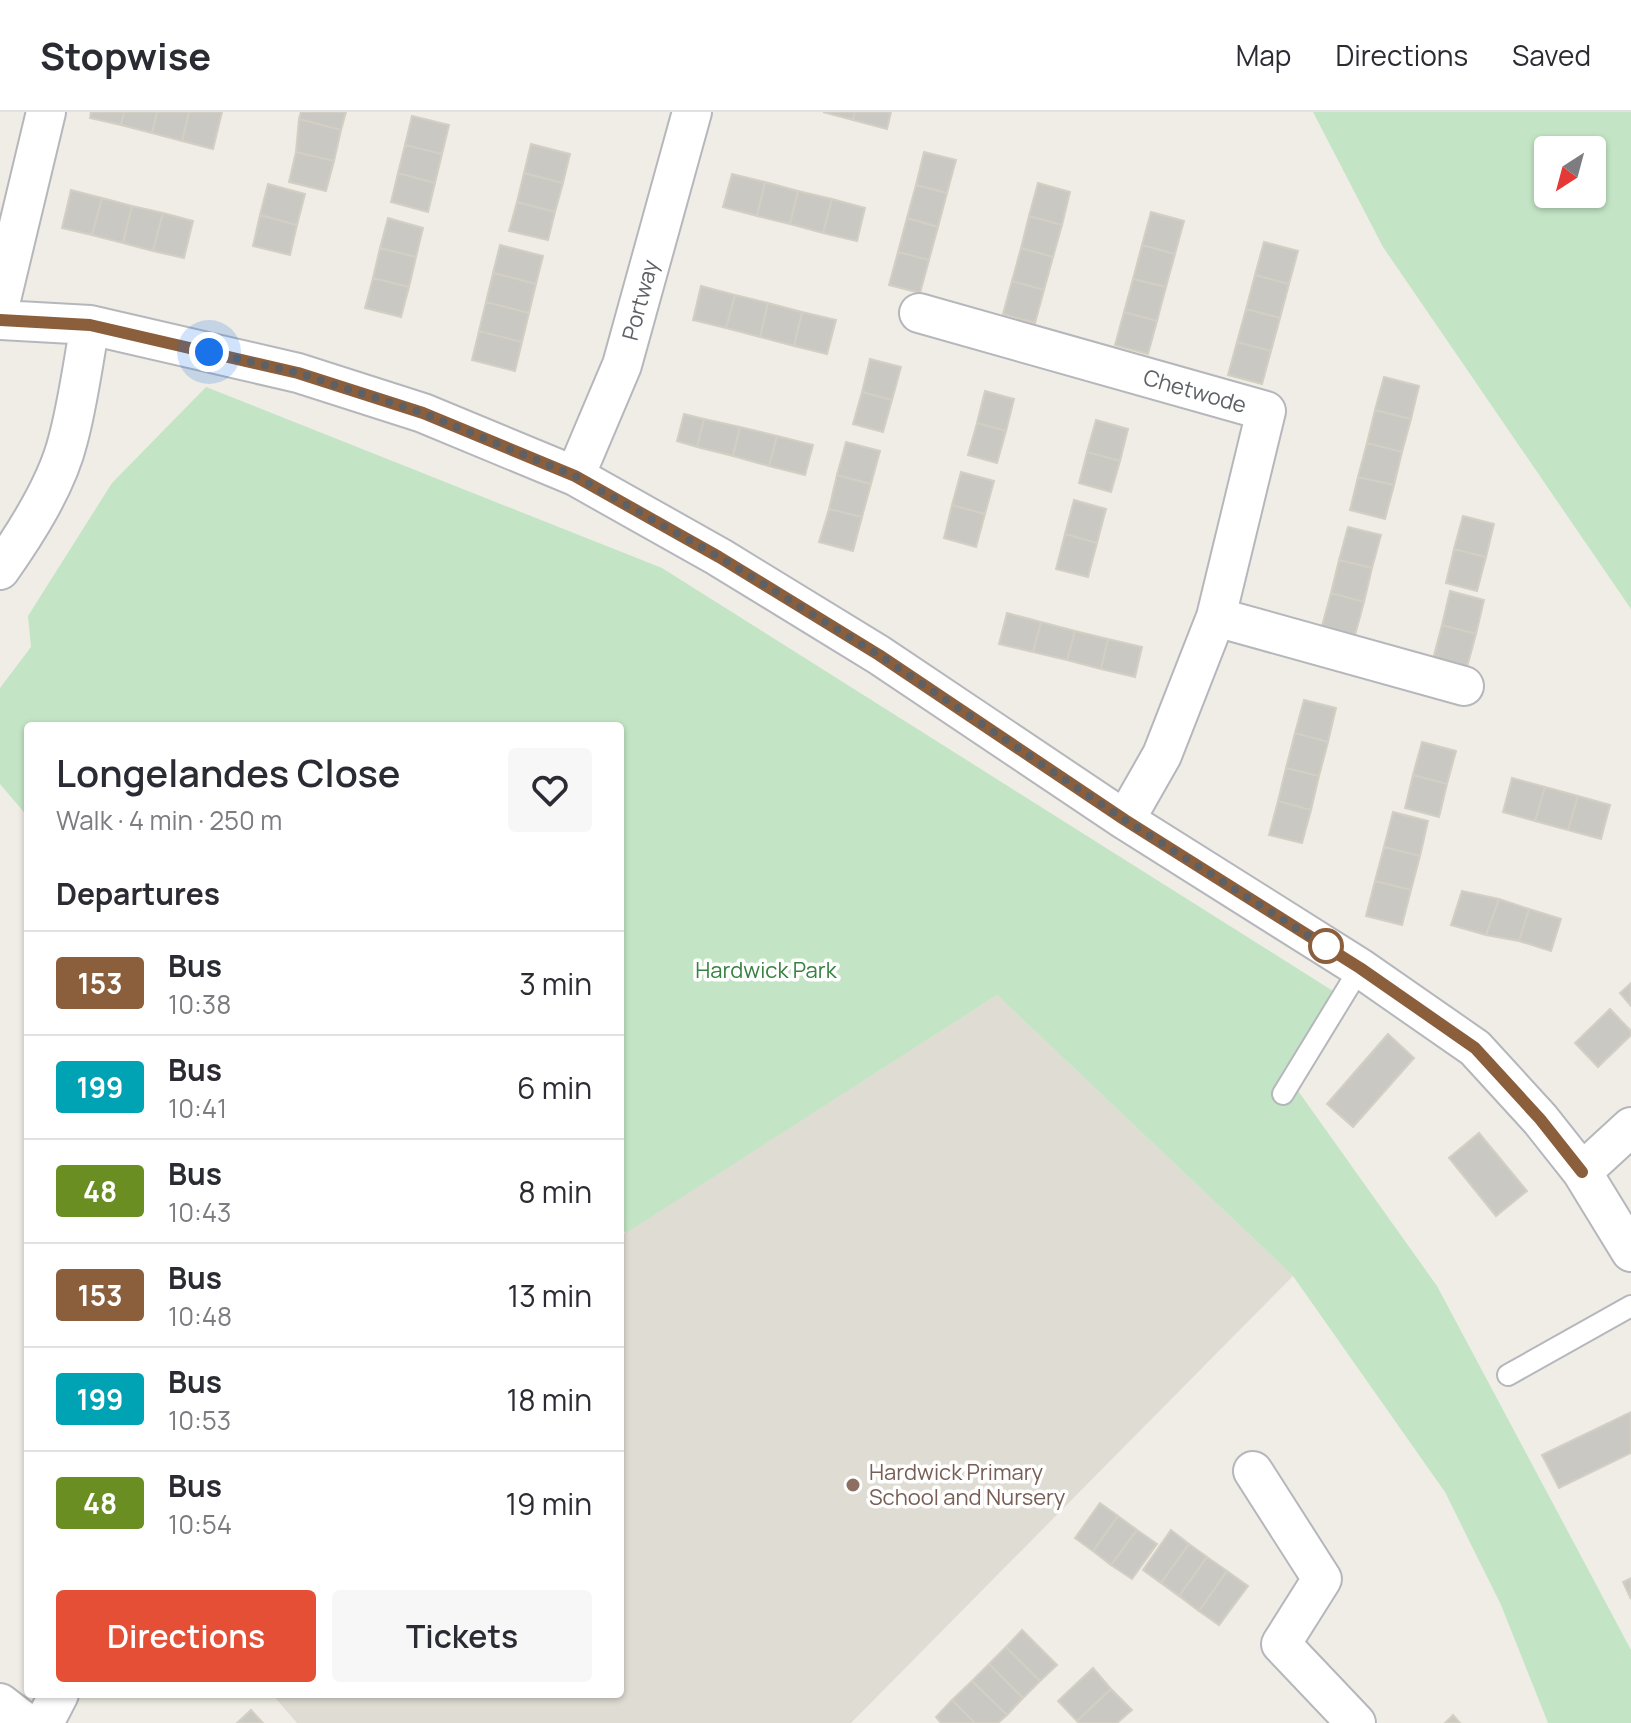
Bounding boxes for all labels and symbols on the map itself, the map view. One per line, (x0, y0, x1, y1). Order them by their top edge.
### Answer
north arrow (1534, 136, 1606, 208)
street label: Portway (615, 256, 665, 344)
your location (189, 332, 229, 372)
street label: Chetwode (1140, 362, 1250, 420)
unlabelled marker (1309, 929, 1343, 963)
park label: Hardwick Park (695, 955, 838, 985)
place label: Hardwick Primary School and Nursery (869, 1457, 1066, 1512)
marker: Hardwick Primary School and Nursery (844, 1476, 862, 1494)

